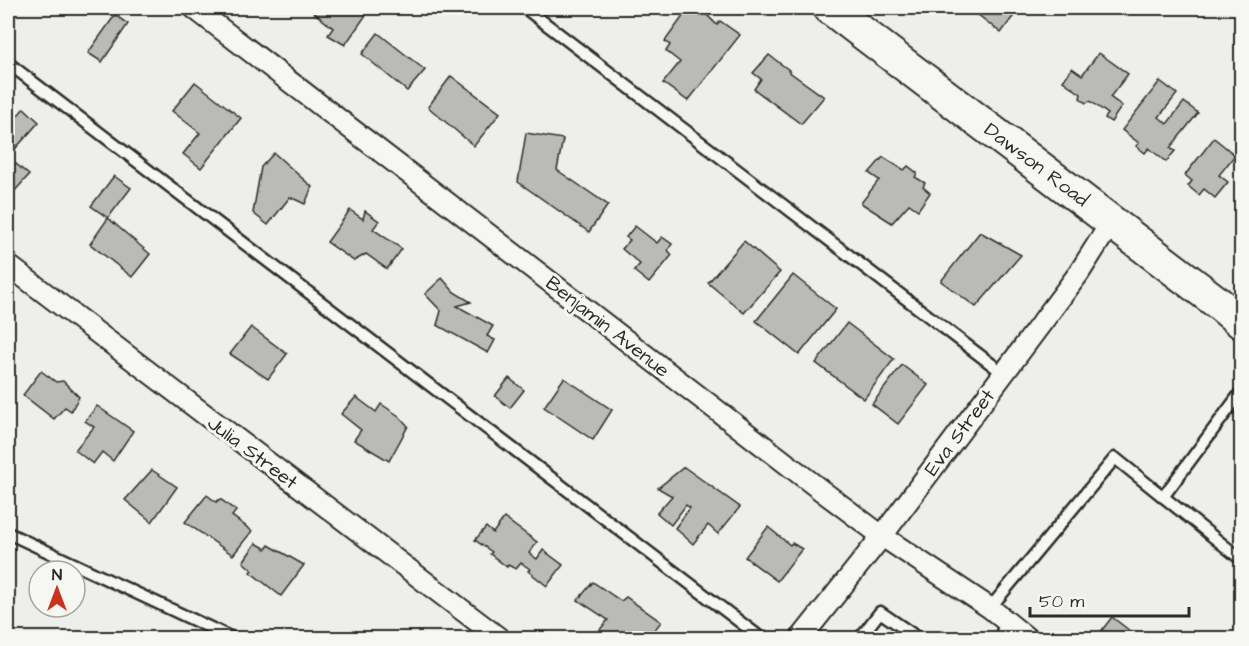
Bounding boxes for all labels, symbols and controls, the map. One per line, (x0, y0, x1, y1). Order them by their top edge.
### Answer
street label: Dawson Road (978, 116, 1095, 213)
street label: Benjamin Avenue (540, 269, 675, 384)
street label: Eva Street (918, 383, 1002, 482)
street label: Julia Street (201, 409, 303, 496)
north arrow (27, 559, 87, 619)
text: N (52, 564, 62, 586)
scale bar (1030, 580, 1189, 618)
text: 50 m (1039, 589, 1084, 614)

